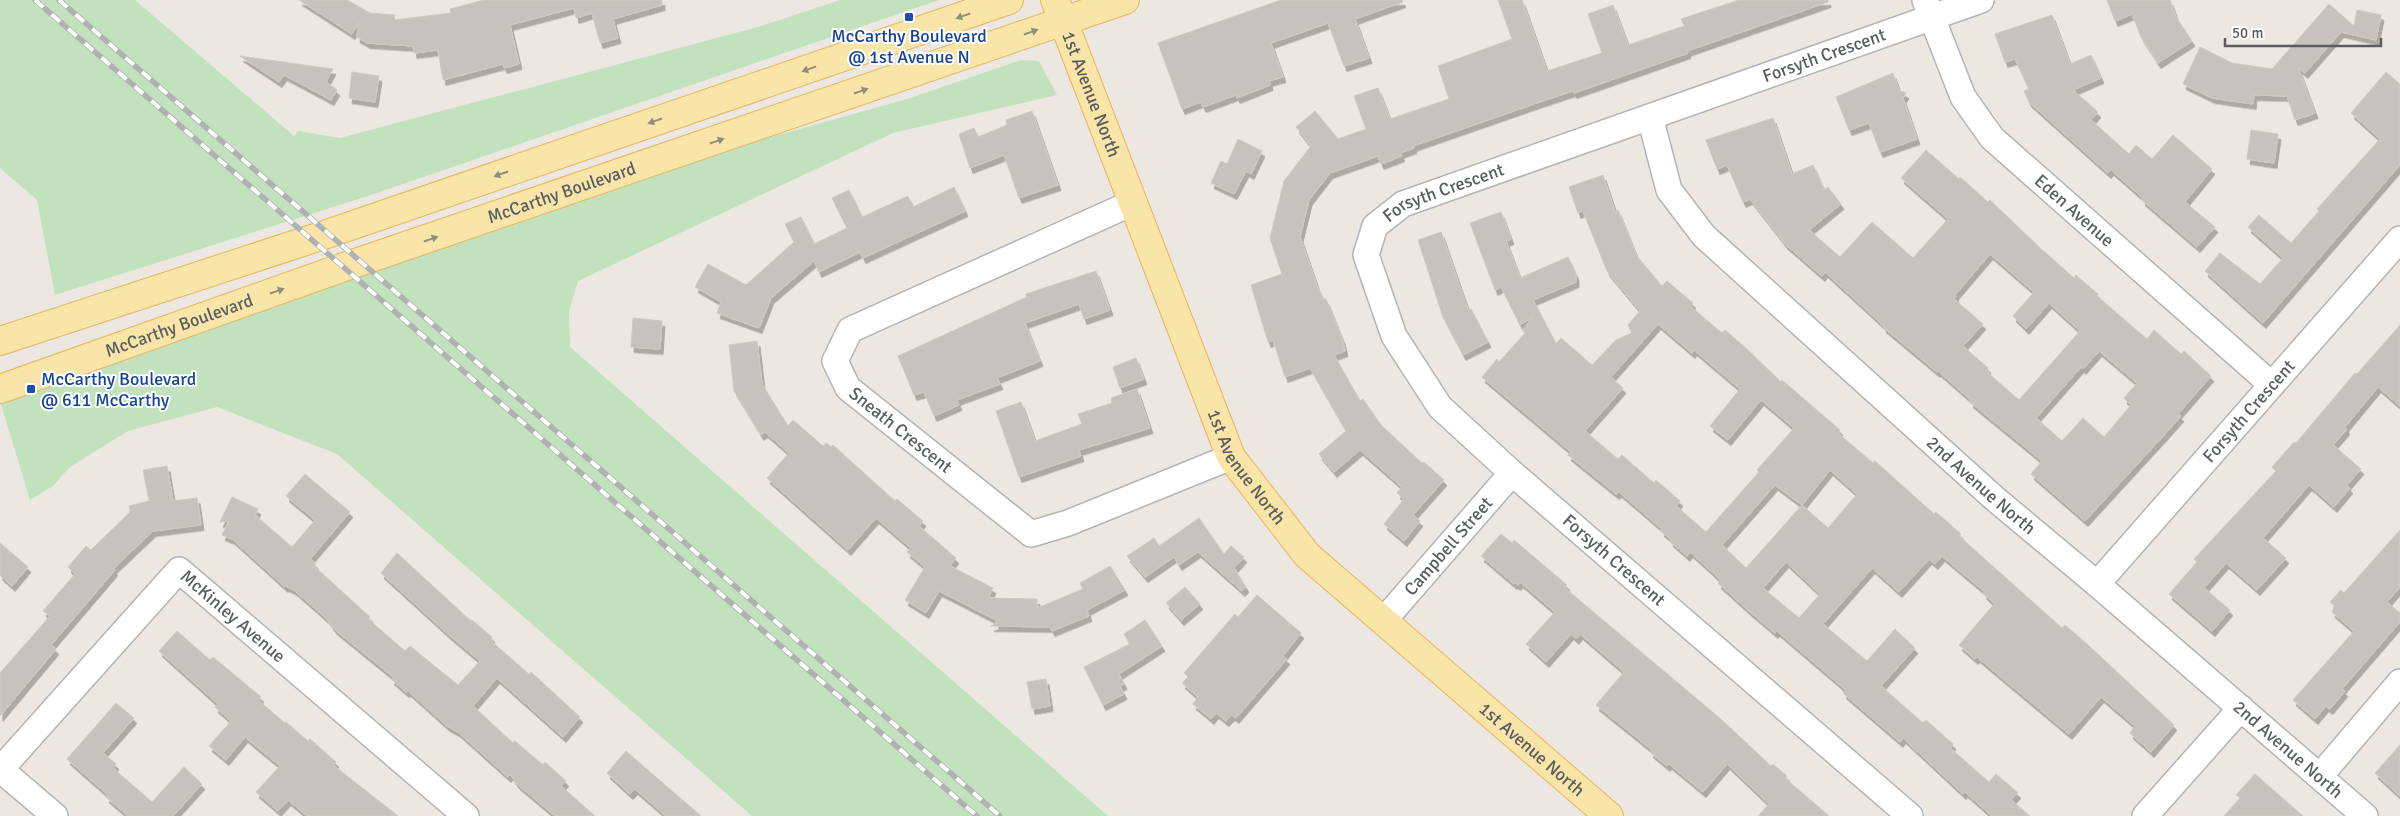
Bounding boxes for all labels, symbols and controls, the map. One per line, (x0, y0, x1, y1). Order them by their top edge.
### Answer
marker: McCarthy Boulevard @ 1st Avenue N (903, 11, 915, 23)
one-way arrow (955, 13, 970, 20)
scale bar (2225, 15, 2381, 47)
street label: Forsyth Crescent (1760, 23, 1889, 87)
text: 50 m (2232, 24, 2263, 42)
place label: McCarthy Boulevard @ 1st Avenue N (831, 25, 987, 68)
one-way arrow (1024, 28, 1039, 36)
street label: 1st Avenue North (1057, 28, 1125, 160)
one-way arrow (801, 65, 816, 73)
one-way arrow (854, 87, 869, 95)
one-way arrow (647, 118, 662, 126)
one-way arrow (710, 136, 725, 144)
street label: McCarthy Boulevard (485, 157, 639, 228)
street label: Forsyth Crescent (1378, 158, 1507, 227)
street label: Eden Avenue (2030, 170, 2118, 251)
one-way arrow (494, 171, 509, 178)
one-way arrow (423, 235, 438, 242)
one-way arrow (270, 287, 285, 295)
street label: McCarthy Boulevard (102, 289, 256, 362)
street label: Forsyth Crescent (2198, 355, 2300, 467)
place label: McCarthy Boulevard @ 611 McCarthy (41, 368, 196, 411)
street label: Sneath Crescent (845, 382, 957, 478)
marker: McCarthy Boulevard @ 611 McCarthy (25, 383, 37, 395)
street label: 1st Avenue North (1203, 406, 1290, 529)
street label: 2nd Avenue North (1922, 431, 2040, 539)
street label: Campbell Street (1399, 492, 1497, 600)
street label: Forsyth Crescent (1558, 509, 1670, 611)
street label: McKinley Avenue (176, 565, 290, 667)
street label: 2nd Avenue North (2229, 696, 2348, 803)
street label: 1st Avenue North (1474, 698, 1589, 801)

